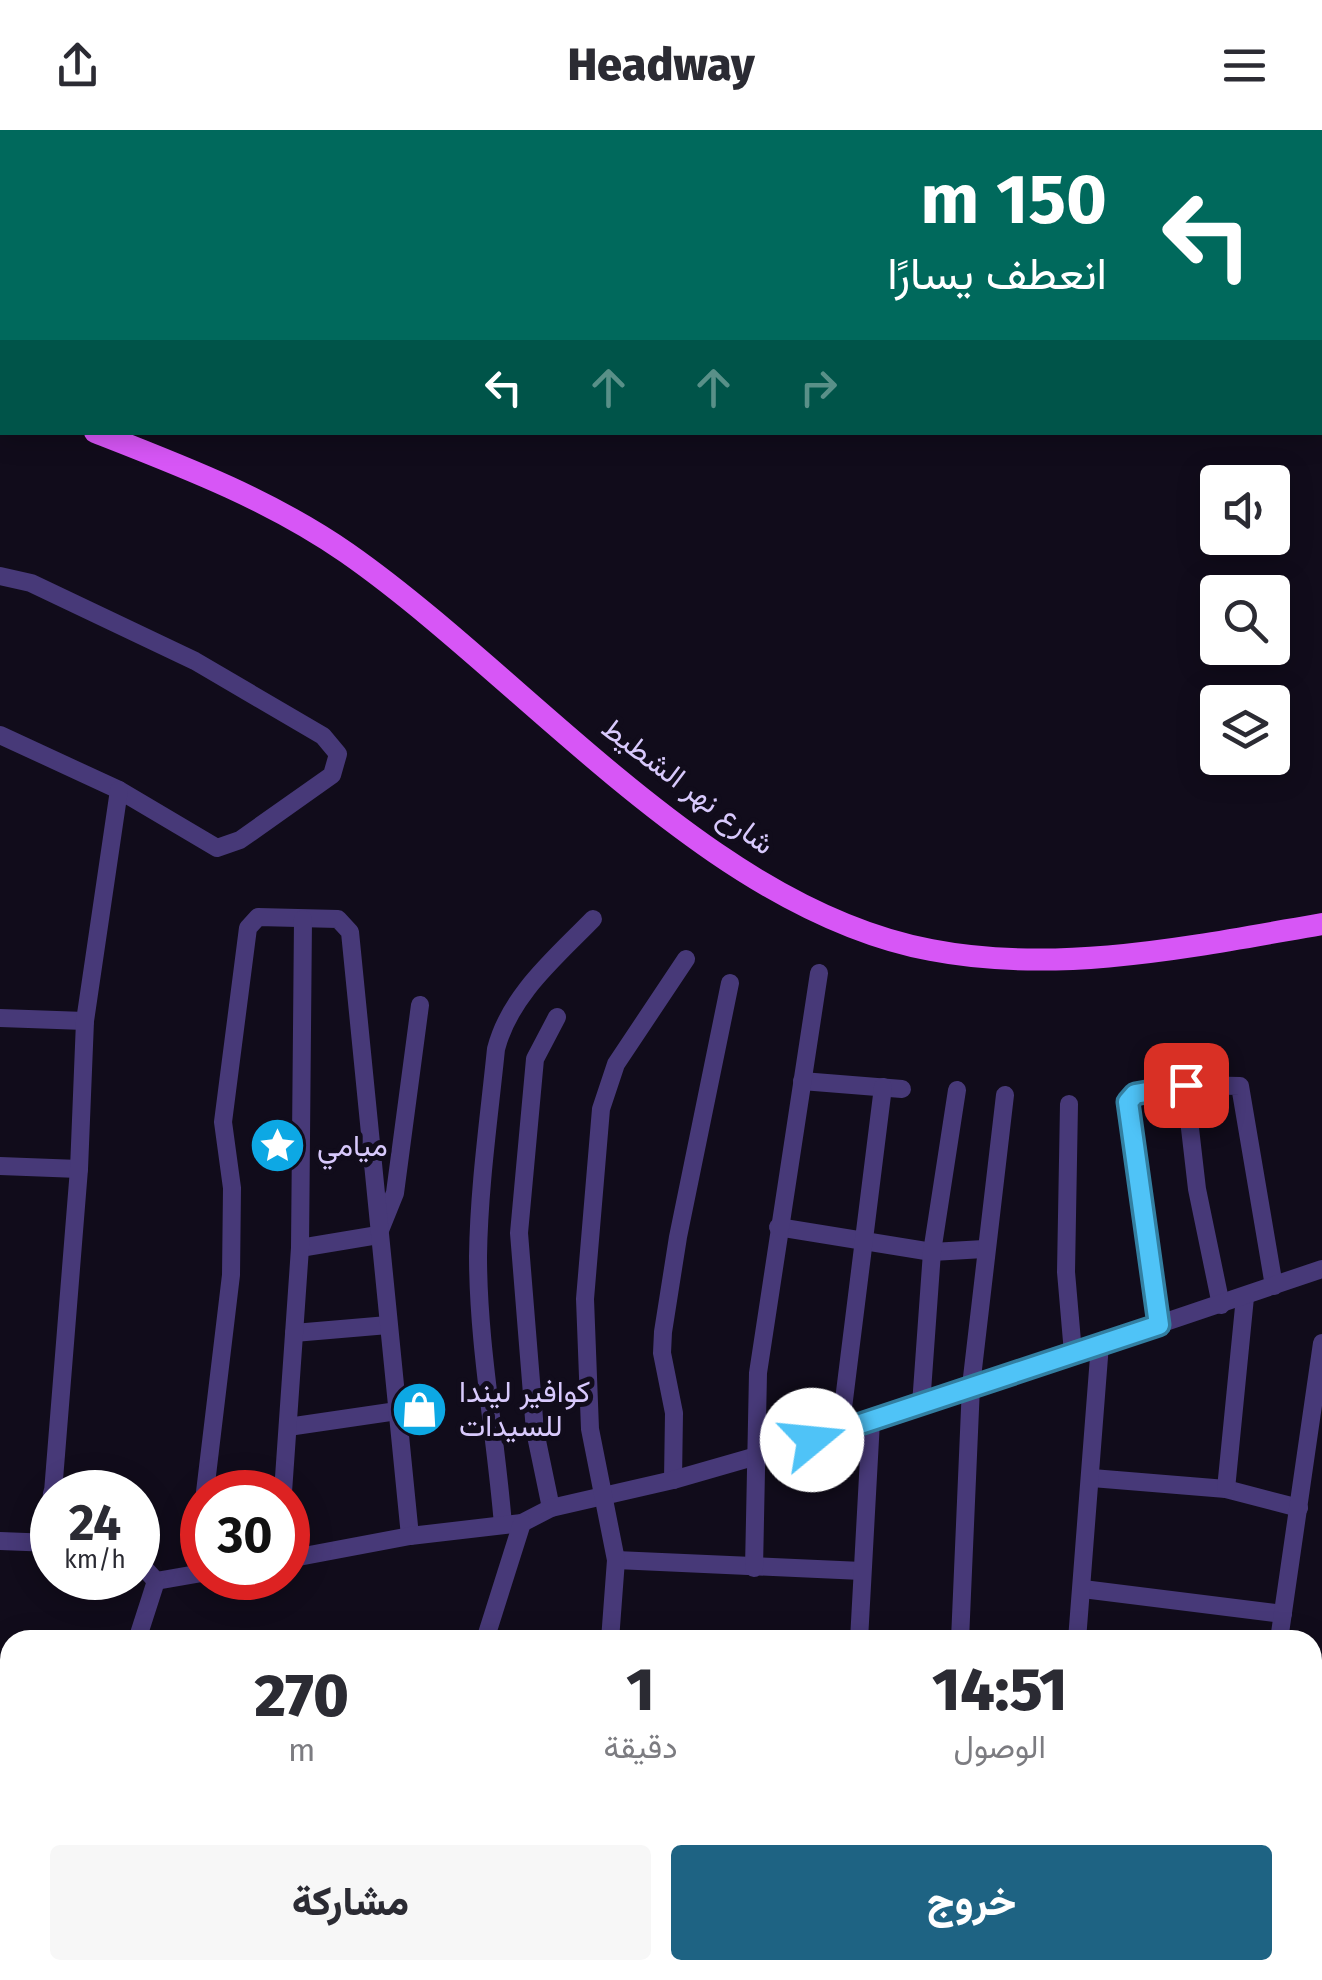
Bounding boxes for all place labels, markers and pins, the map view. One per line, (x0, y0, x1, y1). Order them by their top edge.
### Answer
pin (1144, 1043, 1229, 1128)
place icon: ميامي (248, 1116, 308, 1176)
place label: ميامي (317, 1128, 388, 1170)
place label: كوافير ليندا للسيدات (459, 1374, 590, 1444)
shop icon: كوافير ليندا للسيدات (390, 1379, 450, 1439)

